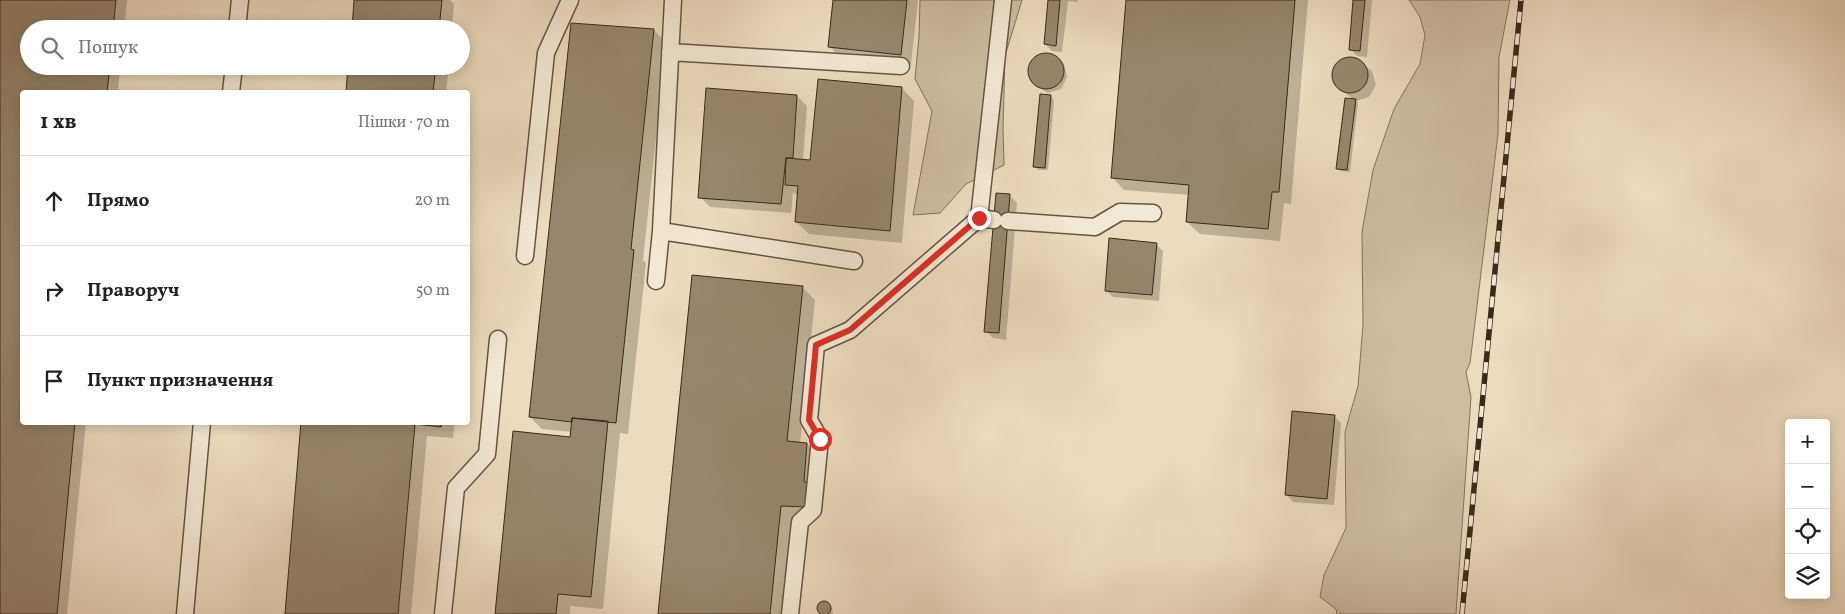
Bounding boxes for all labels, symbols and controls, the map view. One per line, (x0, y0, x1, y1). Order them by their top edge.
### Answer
search box (20, 20, 470, 75)
icon: search (38, 34, 66, 62)
text: Пошук (78, 35, 138, 61)
text: 1 хв (40, 108, 77, 137)
text: Пішки · 70 m (358, 112, 450, 134)
icon: ahead (40, 187, 68, 215)
text: Прямо (87, 188, 149, 214)
text: 20 m (415, 190, 450, 212)
route end (968, 207, 991, 230)
icon: right (40, 277, 68, 305)
text: Праворуч (87, 278, 179, 304)
text: 50 m (416, 280, 450, 302)
icon: arrive (40, 367, 68, 395)
text: Пункт призначення (87, 368, 273, 394)
map controls (1785, 419, 1830, 599)
button: + (1785, 419, 1830, 464)
route start (809, 428, 832, 451)
button: − (1785, 464, 1830, 509)
button: locate (1785, 509, 1830, 554)
button: layers (1785, 554, 1830, 599)

